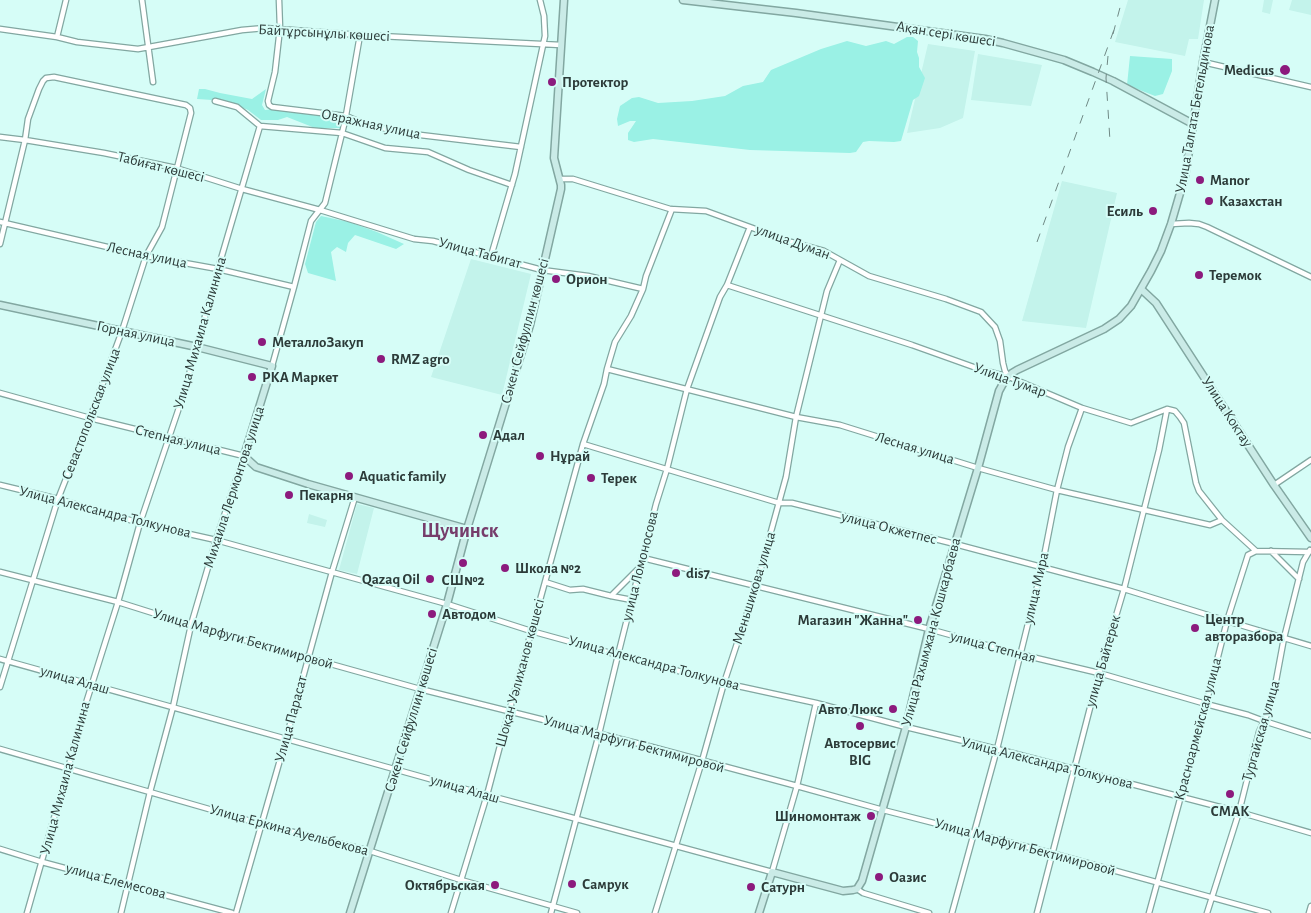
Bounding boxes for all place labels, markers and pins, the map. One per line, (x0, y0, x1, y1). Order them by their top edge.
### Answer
place label: Medicus (1224, 61, 1274, 79)
marker: Medicus (1278, 63, 1292, 77)
place label: Протектор (562, 73, 628, 91)
marker: Протектор (546, 76, 558, 88)
place label: Manor (1210, 171, 1249, 189)
marker: Manor (1194, 174, 1206, 186)
place label: Казахстан (1219, 192, 1282, 210)
marker: Казахстан (1203, 195, 1215, 207)
place label: Есиль (1106, 202, 1143, 220)
marker: Есиль (1147, 205, 1159, 217)
place label: Теремок (1209, 266, 1262, 284)
marker: Теремок (1193, 269, 1205, 281)
place label: Орион (566, 270, 608, 288)
marker: Орион (550, 273, 562, 285)
place label: МеталлоЗакуп (272, 333, 364, 351)
marker: МеталлоЗакуп (256, 336, 268, 348)
place label: RMZ agro (391, 350, 450, 368)
marker: RMZ agro (375, 353, 387, 365)
place label: РКА Маркет (262, 368, 338, 386)
marker: РКА Маркет (246, 371, 258, 383)
place label: Адал (493, 426, 525, 444)
marker: Адал (477, 429, 489, 441)
place label: Нұрай (550, 447, 590, 465)
marker: Нұрай (534, 450, 546, 462)
place label: Aquatic family (359, 467, 446, 485)
place label: Терек (601, 469, 637, 487)
marker: Aquatic family (343, 470, 355, 482)
marker: Терек (585, 472, 597, 484)
place label: Пекарня (299, 486, 353, 504)
marker: Пекарня (283, 489, 295, 501)
marker: СШ№2 (457, 557, 469, 569)
place label: Школа №2 (515, 559, 581, 577)
marker: Школа №2 (499, 562, 511, 574)
place label: dis7 (686, 564, 710, 582)
marker: dis7 (670, 567, 682, 579)
place label: Qazaq Oil (362, 570, 420, 588)
place label: СШ№2 (441, 571, 485, 589)
marker: Qazaq Oil (424, 573, 436, 585)
place label: Автодом (442, 605, 496, 623)
marker: Автодом (426, 608, 438, 620)
place label: Центр авторазбора (1205, 610, 1283, 645)
place label: Магазин "Жанна" (798, 611, 908, 629)
marker: Магазин "Жанна" (912, 614, 924, 626)
marker: Центр авторазбора (1189, 622, 1201, 634)
place label: Авто Люкс (818, 700, 883, 718)
marker: Авто Люкс (887, 703, 899, 715)
marker: Автосервис BIG (854, 720, 866, 732)
place label: Автосервис BIG (824, 734, 896, 769)
marker: СМАК (1224, 788, 1236, 800)
place label: СМАК (1211, 802, 1249, 820)
place label: Шиномонтаж (775, 807, 861, 825)
marker: Шиномонтаж (865, 810, 877, 822)
place label: Оазис (889, 868, 926, 886)
marker: Оазис (873, 871, 885, 883)
place label: Самрук (582, 875, 629, 893)
place label: Октябрьская (405, 876, 485, 894)
marker: Самрук (566, 878, 578, 890)
place label: Сатурн (761, 878, 805, 896)
marker: Октябрьская (489, 879, 501, 891)
marker: Сатурн (745, 881, 757, 893)

